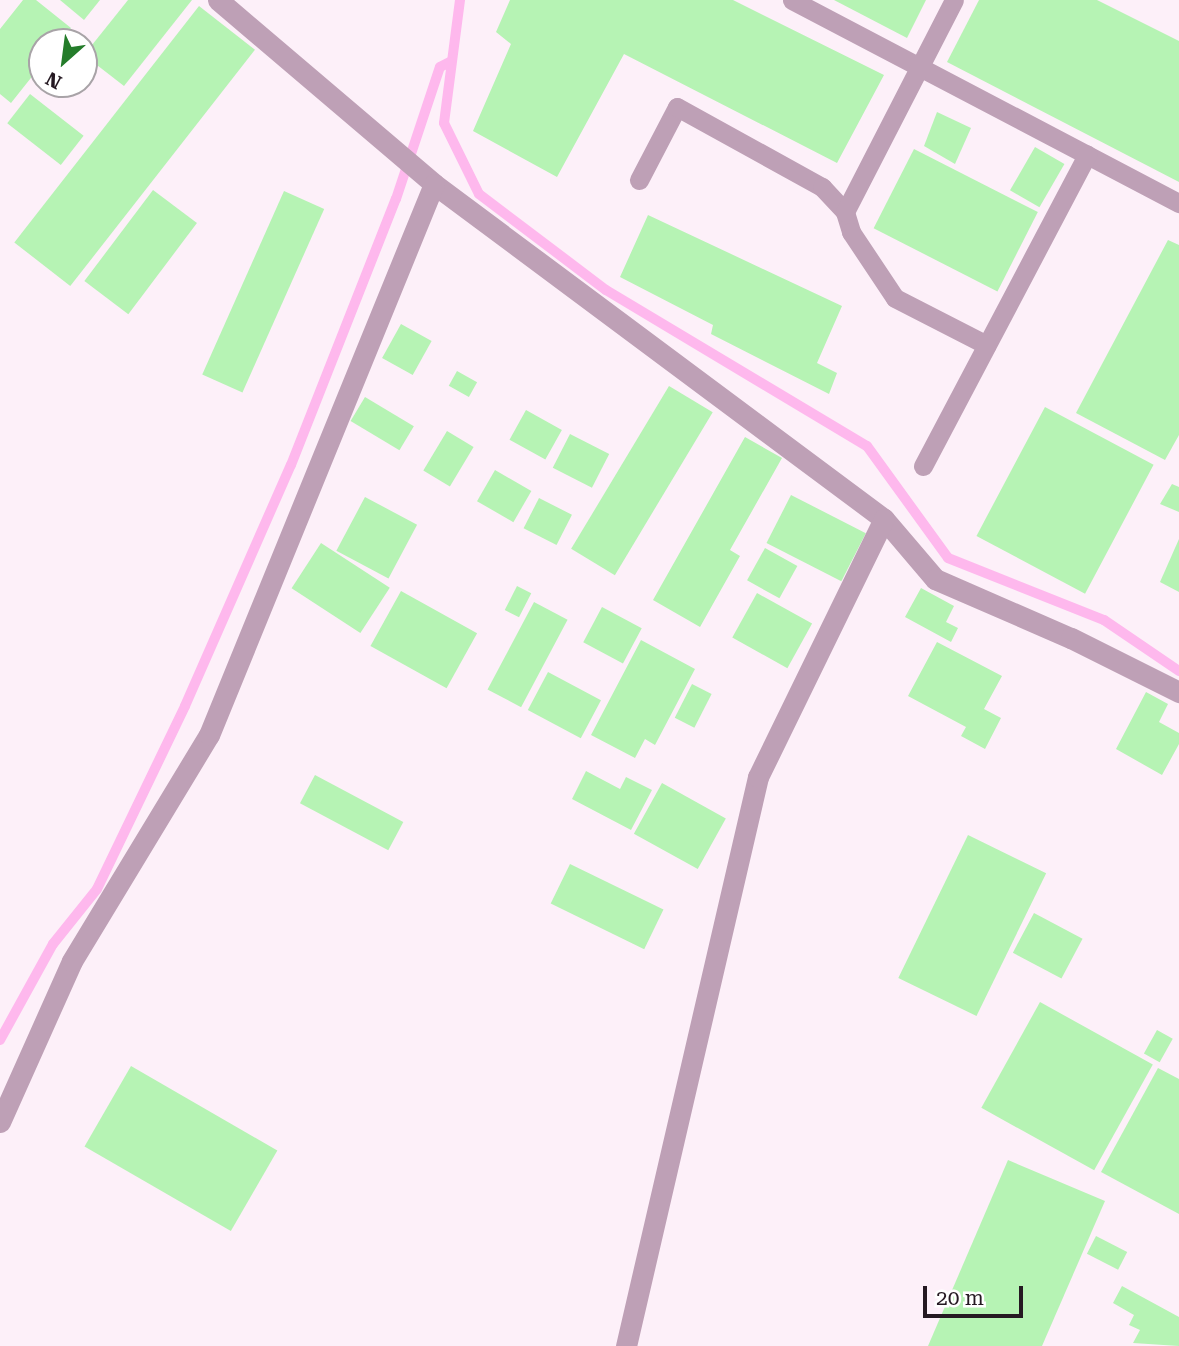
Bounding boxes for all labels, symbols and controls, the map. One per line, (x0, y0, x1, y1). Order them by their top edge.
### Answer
north arrow (28, 28, 98, 98)
text: N (42, 67, 66, 94)
scale bar (927, 1272, 1027, 1316)
text: 20 m (936, 1286, 984, 1310)

